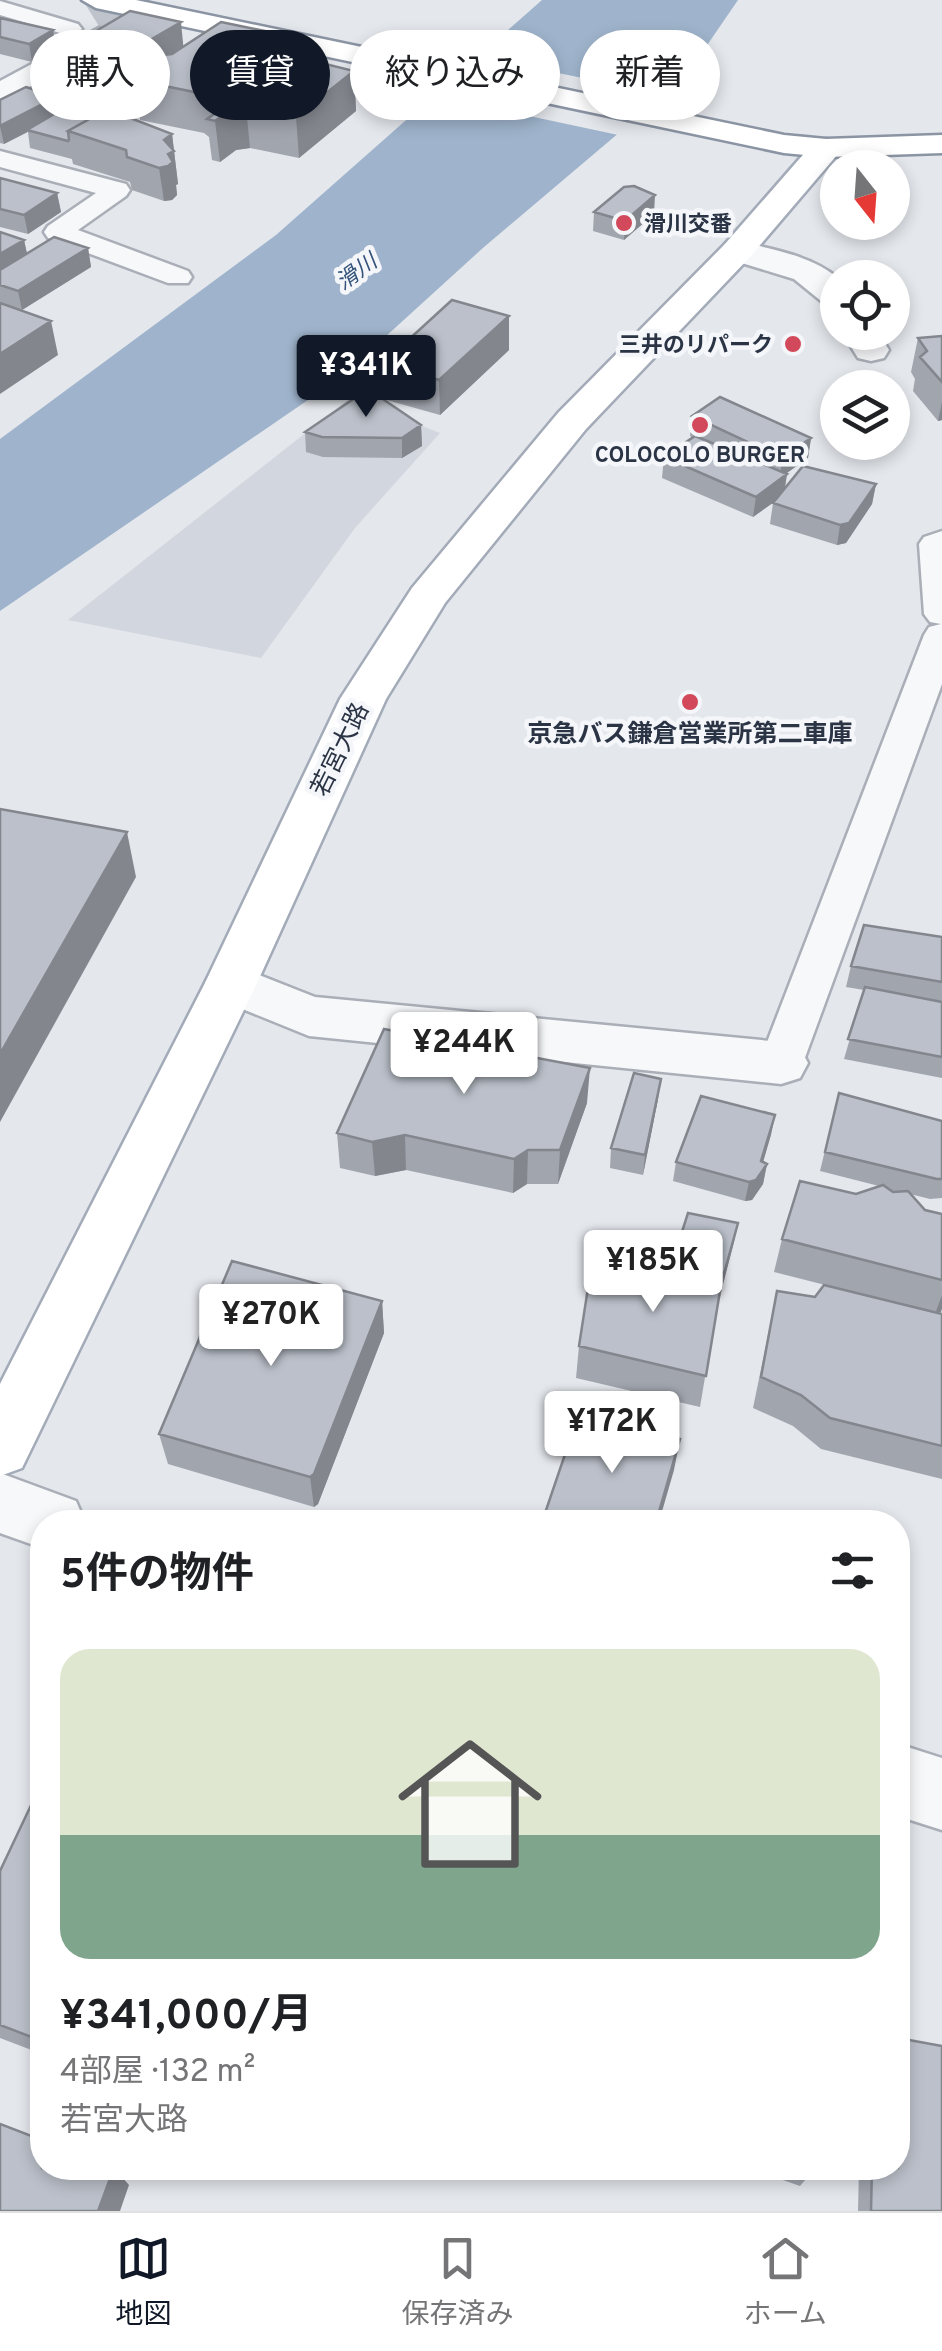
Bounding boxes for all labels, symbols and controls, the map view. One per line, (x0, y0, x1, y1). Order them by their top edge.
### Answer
chip: 購入 (30, 30, 170, 120)
chip: 賃貸 (190, 30, 330, 120)
chip: 絞り込み (350, 30, 560, 120)
chip: 新着 (580, 30, 720, 120)
north arrow (820, 150, 910, 240)
map controls (820, 150, 910, 460)
marker: 滑川交番 (613, 212, 635, 234)
place label: 滑川交番 (644, 212, 732, 239)
water label: 滑川 (332, 248, 385, 297)
button: locate (820, 260, 910, 350)
place label: 三井のリパーク (619, 333, 773, 360)
marker: 三井のリパーク (782, 333, 804, 355)
pin: ¥341K (296, 335, 436, 420)
text: ¥341K (319, 347, 413, 387)
button: layers (820, 370, 910, 460)
marker: COLOCOLO BURGER (689, 414, 711, 436)
place label: COLOCOLO BURGER (595, 443, 805, 470)
marker: 京急バス鎌倉営業所第二車庫 (679, 691, 701, 713)
street label: 若宮大路 (305, 698, 378, 802)
place label: 京急バス鎌倉営業所第二車庫 (527, 720, 853, 752)
pin: ¥244K (394, 1012, 534, 1097)
text: ¥244K (413, 1024, 515, 1064)
pin: ¥185K (583, 1230, 723, 1315)
text: ¥185K (606, 1242, 700, 1282)
pin: ¥270K (201, 1284, 341, 1369)
text: ¥270K (221, 1296, 321, 1336)
pin: ¥172K (542, 1391, 682, 1476)
text: ¥172K (566, 1403, 658, 1443)
icon: filters (825, 1543, 880, 1598)
text: 5件の物件 (60, 1550, 254, 1603)
icon: home (380, 1714, 560, 1894)
text: ¥341,000/月 (60, 1991, 312, 2044)
text: 4部屋 · 132 m² (60, 2053, 255, 2093)
text: 若宮大路 (60, 2102, 188, 2142)
tab: 地図 (115, 2231, 171, 2334)
tab: 保存済み (401, 2231, 513, 2334)
tab: ホーム (744, 2231, 827, 2334)

